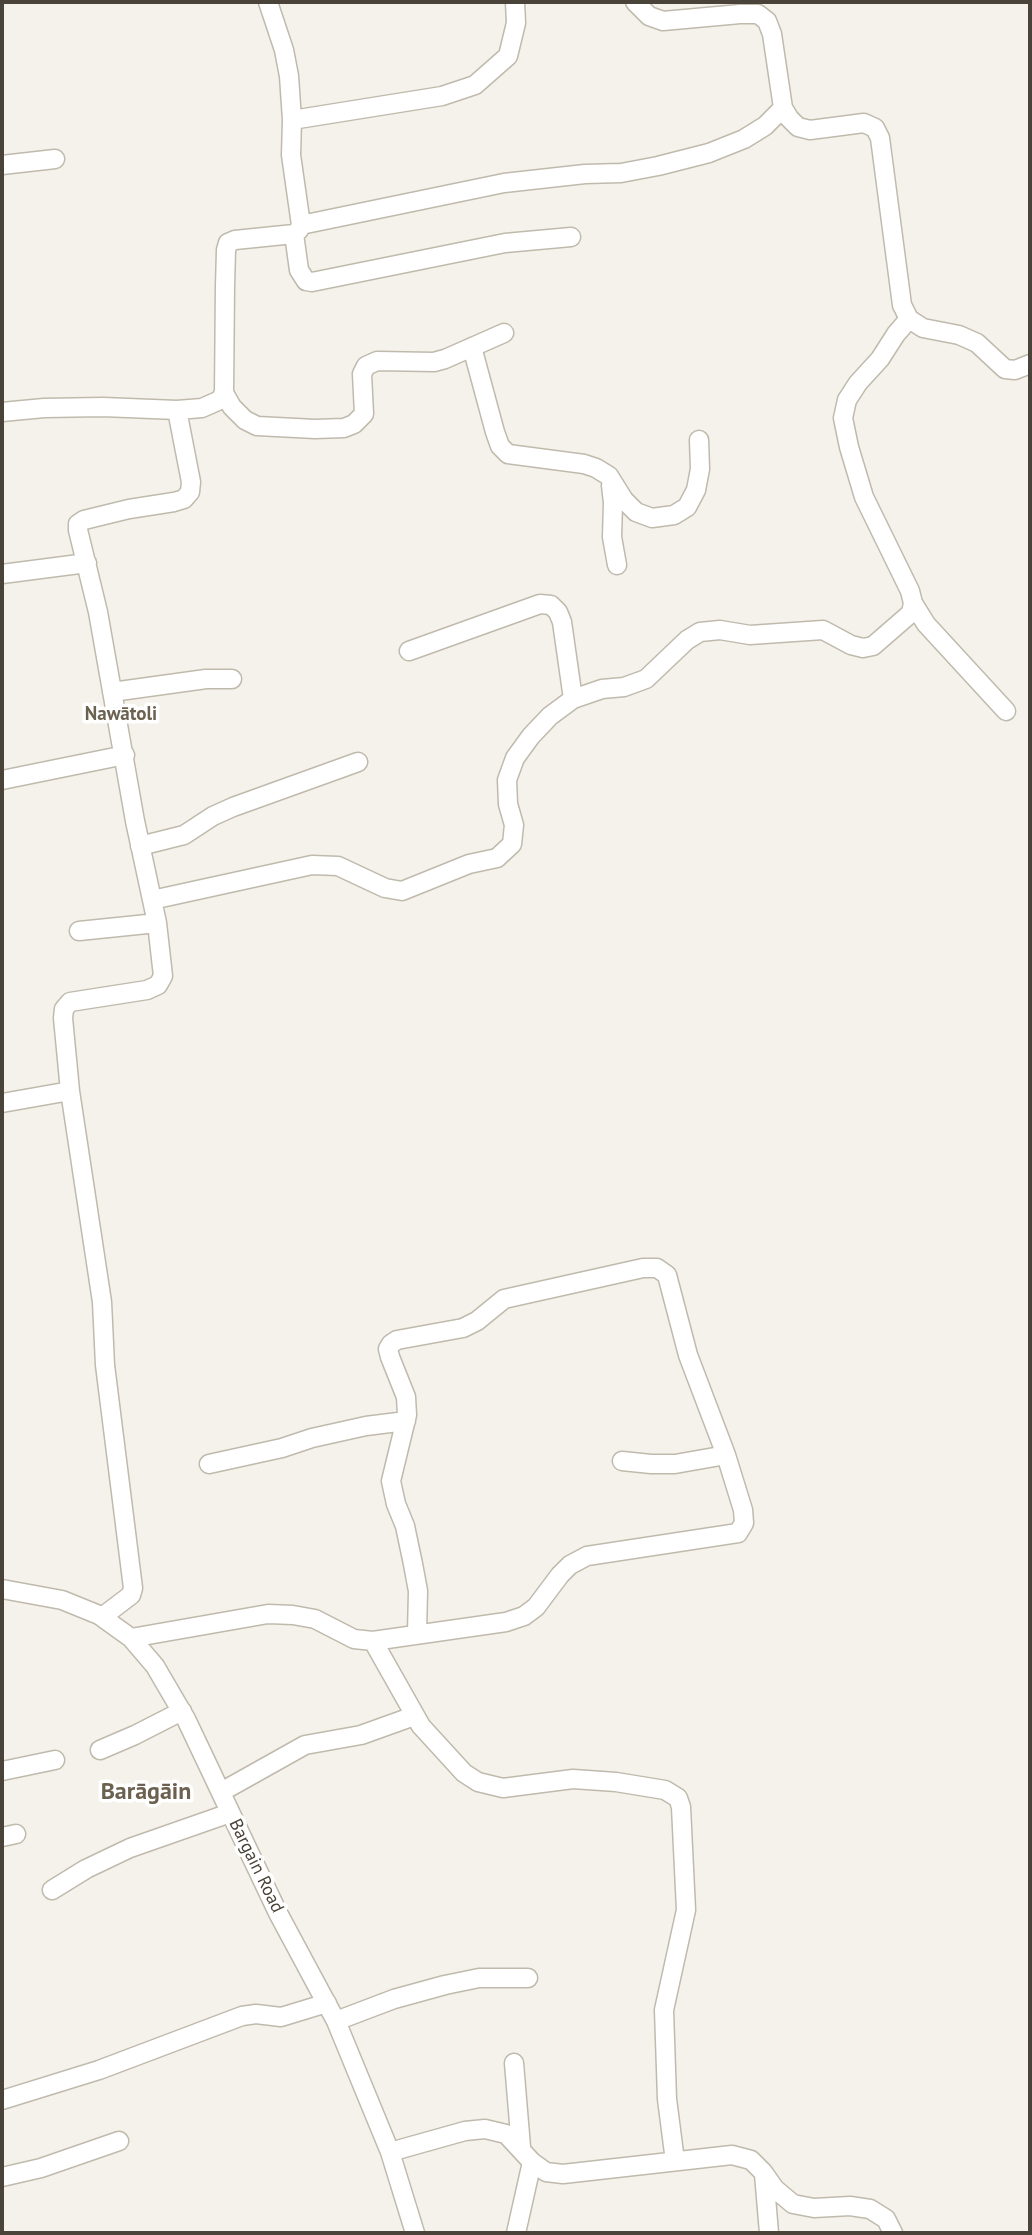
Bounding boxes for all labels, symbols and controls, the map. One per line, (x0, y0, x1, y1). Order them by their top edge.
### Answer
district label: Nawātoli (85, 704, 157, 726)
district label: Barāgāin (101, 1778, 191, 1806)
street label: Bargain Road (224, 1816, 288, 1916)

